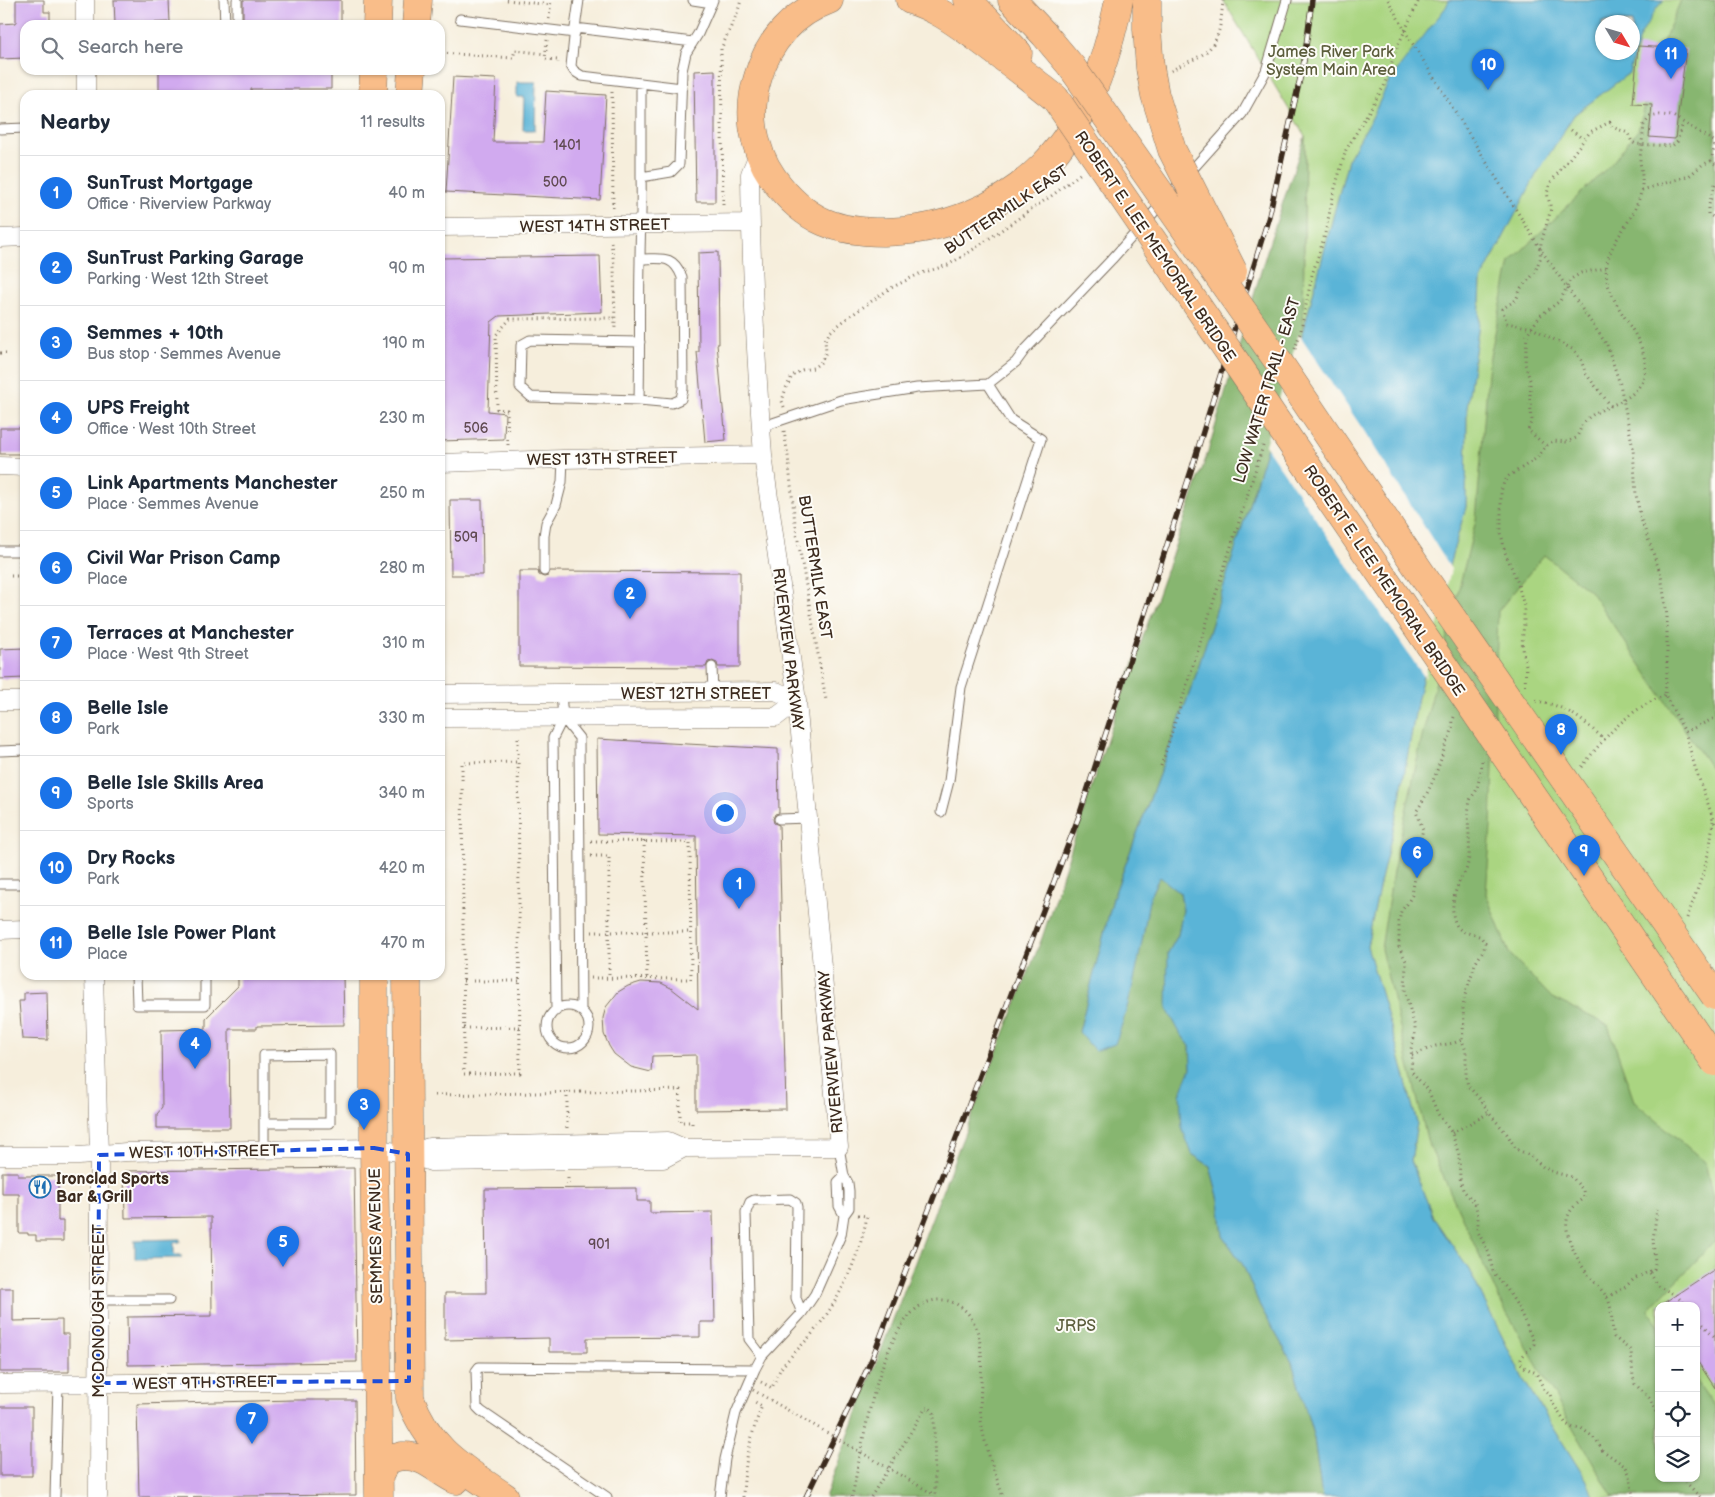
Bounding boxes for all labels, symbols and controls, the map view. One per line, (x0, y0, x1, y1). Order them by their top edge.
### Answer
north arrow (1595, 15, 1640, 60)
search box (20, 20, 445, 75)
icon: search (38, 34, 66, 62)
text: Search here (78, 36, 183, 59)
pin: 11 (1655, 38, 1687, 79)
park label: James River Park System Main Area (1266, 43, 1396, 80)
pin: 10 (1472, 49, 1504, 90)
text: Nearby (40, 110, 110, 135)
text: 11 results (360, 113, 425, 132)
street label: ROBERT E. LEE MEMORIAL BRIDGE (1070, 128, 1239, 366)
house number: 1401 (553, 137, 581, 154)
street label: BUTTERMILK EAST (941, 161, 1073, 259)
text: SunTrust Mortgage (87, 172, 253, 195)
house number: 500 (543, 174, 567, 191)
text: 1 (53, 184, 59, 203)
text: 40 m (388, 184, 425, 203)
text: Office · Riverview Parkway (87, 195, 271, 214)
street label: WEST 14TH STREET (519, 216, 671, 237)
text: SunTrust Parking Garage (87, 247, 304, 270)
text: 2 (51, 259, 61, 278)
text: 90 m (389, 259, 425, 278)
text: Parking · West 12th Street (87, 270, 269, 289)
street label: LOW WATER TRAIL - EAST (1230, 295, 1305, 486)
text: Semmes + 10th (87, 322, 223, 345)
text: 3 (51, 334, 61, 353)
text: 190 m (383, 334, 425, 353)
text: Bus stop · Semmes Avenue (87, 345, 281, 364)
text: UPS Freight (87, 397, 190, 420)
text: 4 (51, 409, 61, 428)
text: 230 m (379, 409, 425, 428)
text: Office · West 10th Street (87, 420, 256, 439)
house number: 506 (464, 420, 489, 437)
street label: WEST 13TH STREET (526, 449, 678, 470)
street label: ROBERT E. LEE MEMORIAL BRIDGE (1299, 462, 1468, 700)
text: Link Apartments Manchester (87, 472, 338, 495)
text: 5 (51, 484, 61, 503)
text: 250 m (379, 484, 425, 503)
street label: BUTTERMILK EAST (794, 494, 835, 641)
text: Place · Semmes Avenue (87, 495, 259, 514)
house number: 509 (454, 529, 478, 546)
text: Civil War Prison Camp (87, 547, 280, 570)
text: 6 (51, 559, 61, 578)
text: 280 m (379, 559, 425, 578)
street label: RIVERVIEW PARKWAY (768, 567, 807, 732)
text: Place (87, 570, 128, 589)
pin: 2 (614, 578, 646, 619)
text: Terraces at Manchester (87, 622, 294, 645)
text: 7 (52, 634, 60, 653)
text: 310 m (382, 634, 425, 653)
text: Place · West 9th Street (87, 645, 249, 664)
street label: WEST 12TH STREET (621, 685, 772, 704)
text: Belle Isle (87, 697, 168, 720)
text: 8 (51, 709, 61, 728)
text: 330 m (378, 709, 425, 728)
pin: 8 (1545, 714, 1577, 755)
text: Park (87, 720, 119, 739)
text: Belle Isle Skills Area (87, 772, 264, 795)
text: 9 (51, 784, 61, 803)
text: 340 m (378, 784, 425, 803)
text: Sports (87, 795, 134, 814)
your location (712, 800, 738, 826)
pin: 9 (1568, 835, 1600, 876)
pin: 6 (1401, 837, 1433, 878)
text: Dry Rocks (87, 847, 175, 870)
text: 10 (48, 859, 64, 878)
text: 420 m (379, 859, 425, 878)
pin: 1 (723, 868, 755, 909)
text: Park (87, 870, 119, 889)
text: Belle Isle Power Plant (87, 922, 276, 945)
text: 11 (49, 934, 63, 953)
text: 470 m (380, 934, 425, 953)
text: Place (87, 945, 128, 964)
street label: RIVERVIEW PARKWAY (815, 969, 848, 1134)
pin: 4 (179, 1028, 211, 1069)
pin: 3 (348, 1089, 380, 1130)
street label: WEST 10TH STREET (129, 1142, 280, 1163)
street label: SEMMES AVENUE (366, 1168, 387, 1304)
place label: Ironclad Sports Bar & Grill (56, 1170, 169, 1207)
restaurant icon: Ironclad Sports Bar & Grill (28, 1175, 52, 1199)
street label: MCDONOUGH STREET (90, 1224, 109, 1398)
pin: 5 (267, 1226, 299, 1267)
house number: 901 (588, 1236, 610, 1253)
map controls (1655, 1302, 1700, 1482)
button: + (1655, 1302, 1700, 1347)
park label: JRPS (1056, 1317, 1096, 1336)
button: − (1655, 1347, 1700, 1392)
street label: WEST 9TH STREET (133, 1373, 278, 1394)
button: locate (1655, 1392, 1700, 1437)
pin: 7 (236, 1403, 268, 1444)
button: layers (1655, 1437, 1700, 1482)

